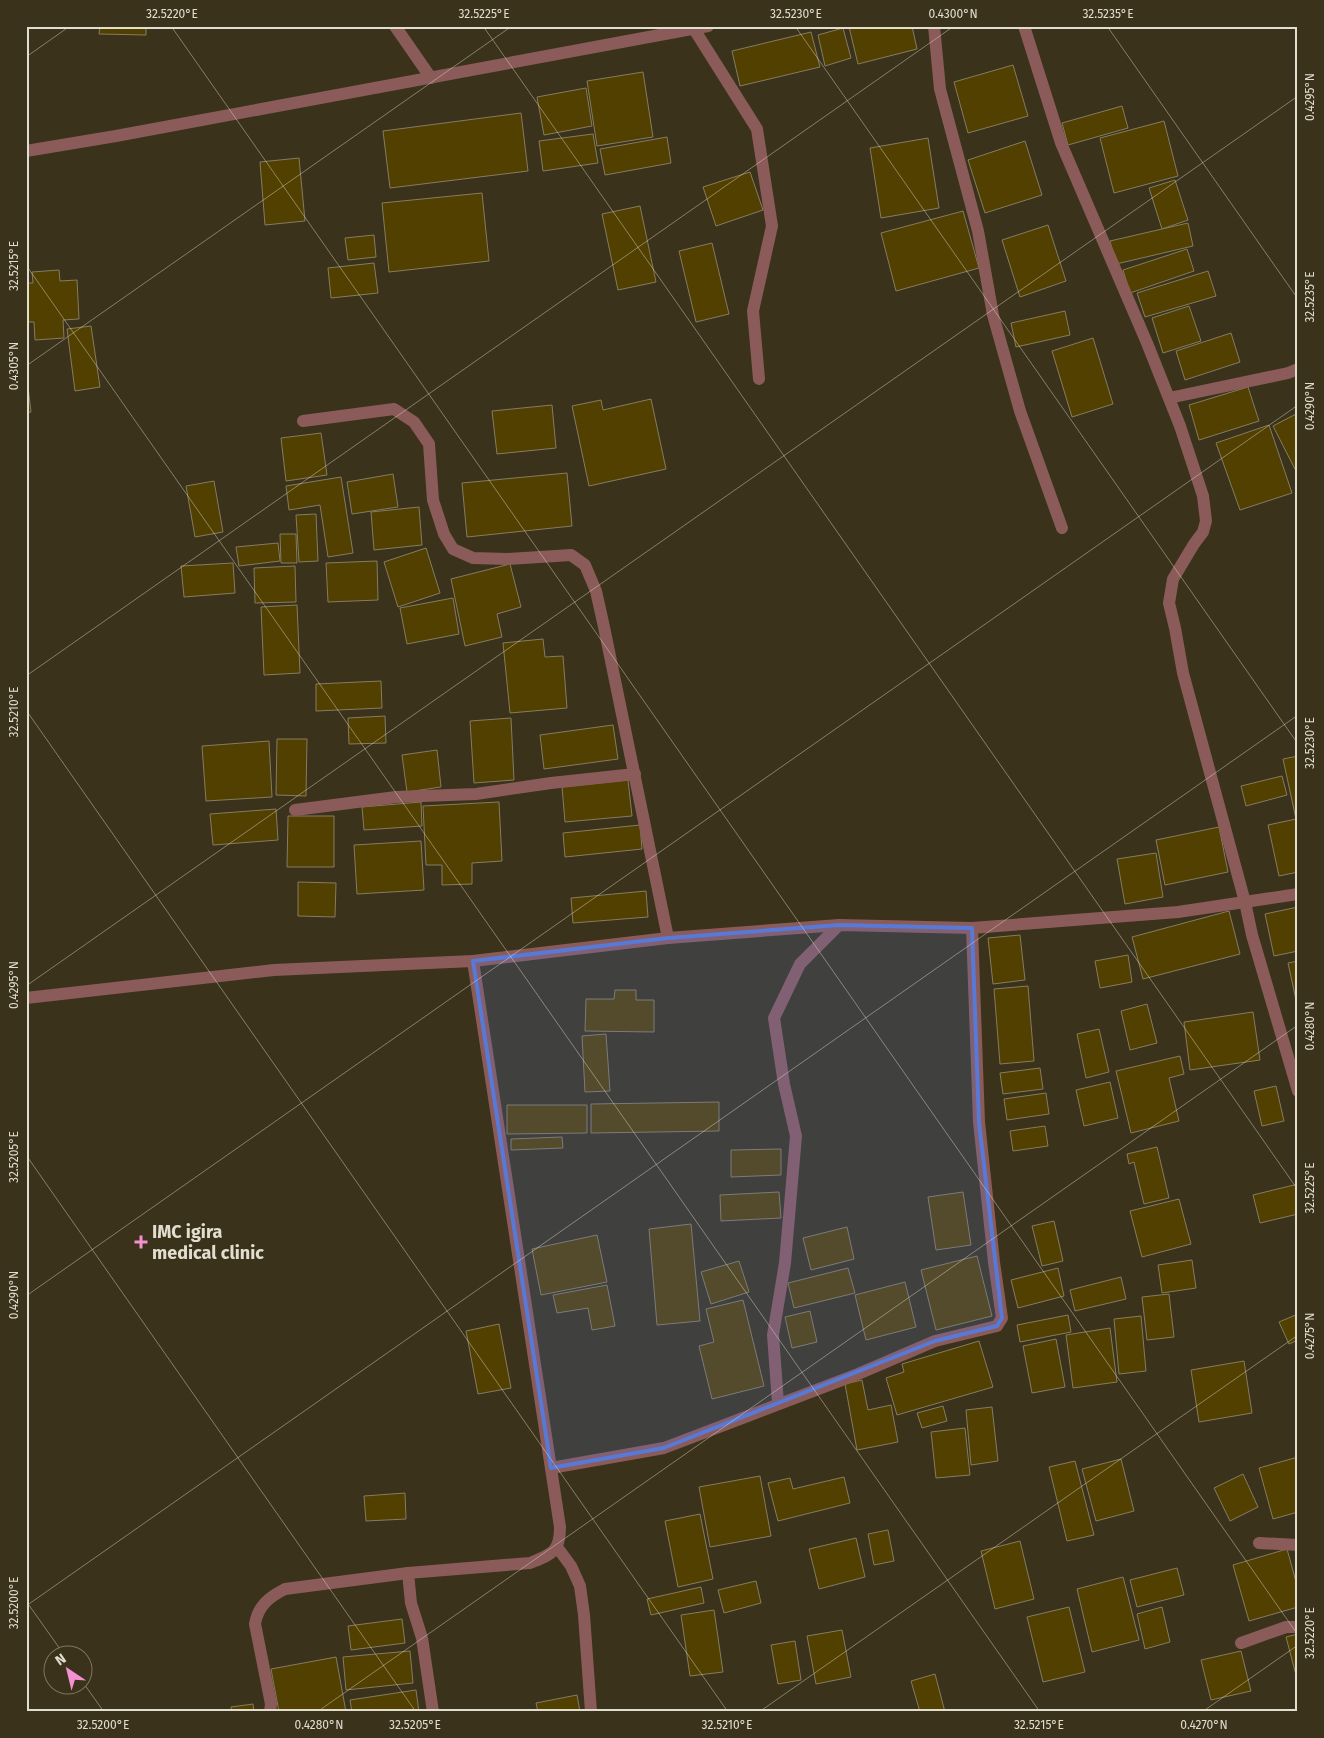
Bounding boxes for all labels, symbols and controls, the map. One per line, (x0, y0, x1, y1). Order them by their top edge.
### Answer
text: 32.5220°E (146, 7, 198, 21)
text: 32.5225°E (458, 7, 510, 21)
text: 32.5230°E (770, 7, 822, 21)
text: 0.4300°N (928, 7, 978, 21)
text: 32.5235°E (1082, 7, 1134, 21)
text: 0.4295°N (1303, 73, 1317, 121)
text: 32.5215°E (7, 241, 21, 291)
text: 32.5235°E (1303, 271, 1317, 323)
text: 0.4305°N (7, 342, 21, 390)
text: 0.4290°N (1303, 382, 1317, 430)
text: 32.5210°E (7, 687, 21, 737)
text: 32.5230°E (1303, 717, 1317, 769)
text: 0.4295°N (7, 961, 21, 1009)
text: 0.4280°N (1303, 1001, 1317, 1051)
text: 32.5205°E (7, 1131, 21, 1183)
text: 32.5225°E (1303, 1162, 1317, 1214)
place label: IMC igira medical clinic (152, 1221, 264, 1264)
marker: IMC igira medical clinic (134, 1235, 148, 1249)
text: 0.4290°N (7, 1271, 21, 1319)
text: 0.4275°N (1303, 1313, 1317, 1359)
text: 32.5200°E (7, 1577, 21, 1629)
text: 32.5220°E (1303, 1607, 1317, 1659)
north arrow (42, 1646, 92, 1696)
text: N (52, 1650, 70, 1669)
text: 32.5200°E (77, 1718, 129, 1732)
text: 0.4280°N (294, 1718, 344, 1732)
text: 32.5205°E (389, 1718, 441, 1732)
text: 32.5210°E (702, 1718, 752, 1732)
text: 32.5215°E (1014, 1718, 1064, 1732)
text: 0.4270°N (1180, 1718, 1228, 1732)

